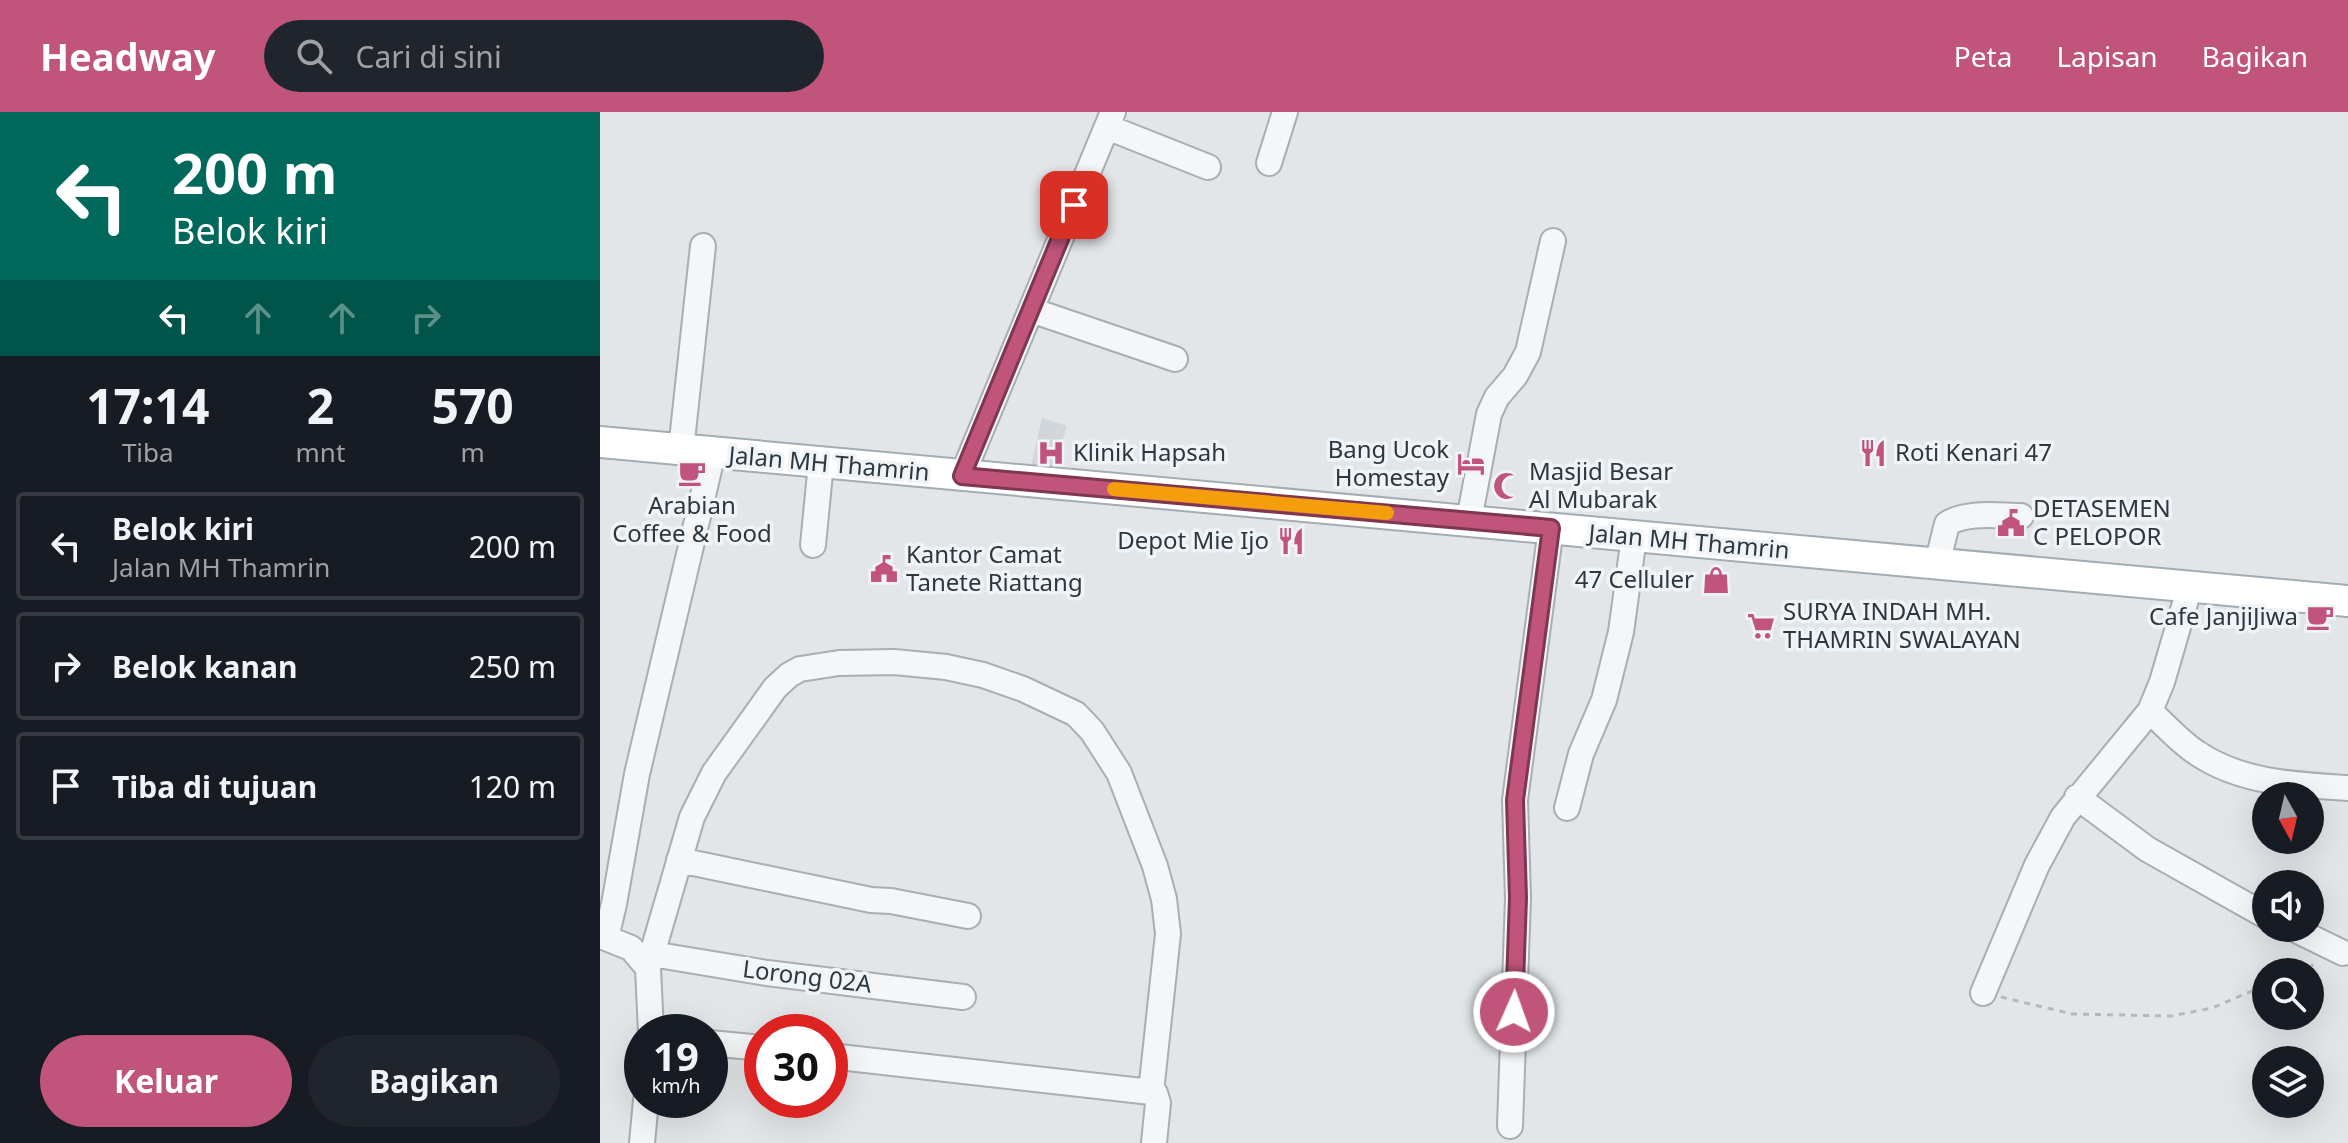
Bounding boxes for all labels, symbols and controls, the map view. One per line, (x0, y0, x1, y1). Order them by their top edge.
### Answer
search box (264, 20, 824, 92)
text: Headway (40, 30, 216, 82)
icon: search (292, 34, 336, 78)
text: Cari di sini (356, 36, 502, 77)
text: Peta (1954, 37, 2012, 75)
text: Lapisan (2056, 37, 2158, 75)
text: Bagikan (2202, 37, 2308, 75)
text: 200 m (172, 134, 337, 210)
icon: left (40, 144, 144, 248)
pin (1040, 171, 1108, 239)
icon: arrive (1052, 183, 1096, 227)
text: Belok kiri (172, 206, 328, 255)
icon: left (152, 296, 196, 340)
icon: ahead (236, 296, 280, 340)
icon: ahead (320, 296, 364, 340)
icon: right (404, 296, 448, 340)
text: 17:14 (86, 373, 209, 438)
text: 2 (307, 373, 334, 438)
text: 570 (431, 373, 514, 438)
place label: Bang Ucok Homestay (1328, 432, 1450, 493)
text: Tiba (122, 434, 174, 470)
text: mnt (296, 434, 345, 470)
text: m (460, 434, 485, 470)
place label: Klinik Hapsah (1073, 435, 1226, 468)
place label: Roti Kenari 47 (1895, 435, 2052, 468)
street label: Jalan MH Thamrin (725, 437, 931, 488)
hospital icon: Klinik Hapsah (1036, 438, 1066, 468)
restaurant icon: Roti Kenari 47 (1858, 438, 1888, 468)
hotel icon: Bang Ucok Homestay (1456, 449, 1486, 479)
place label: Masjid Besar Al Mubarak (1529, 454, 1673, 515)
cafe icon: Arabian Coffee & Food (677, 458, 707, 488)
mosque icon: Masjid Besar Al Mubarak (1492, 471, 1522, 501)
place label: Arabian Coffee & Food (612, 488, 772, 549)
place label: DETASEMEN C PELOPOR (2033, 491, 2171, 552)
text: Belok kiri (112, 508, 254, 549)
public building icon: DETASEMEN C PELOPOR (1996, 508, 2026, 538)
street label: Jalan MH Thamrin (1585, 515, 1791, 566)
place label: Depot Mie Ijo (1117, 523, 1269, 556)
icon: left (44, 524, 88, 568)
text: 200 m (469, 526, 556, 567)
restaurant icon: Depot Mie Ijo (1276, 526, 1306, 556)
place label: Kantor Camat Tanete Riattang (906, 537, 1083, 598)
text: Jalan MH Thamrin (112, 549, 330, 585)
public building icon: Kantor Camat Tanete Riattang (869, 554, 899, 584)
place label: 47 Celluler (1575, 562, 1694, 595)
shop icon: 47 Celluler (1701, 565, 1731, 595)
place label: SURYA INDAH MH. THAMRIN SWALAYAN (1783, 594, 2021, 655)
place label: Cafe JanjiJiwa (2149, 599, 2298, 632)
cafe icon: Cafe JanjiJiwa (2305, 602, 2335, 632)
supermarket icon: SURYA INDAH MH. THAMRIN SWALAYAN (1746, 611, 1776, 641)
icon: right (44, 644, 88, 688)
text: Belok kanan (112, 646, 298, 687)
text: 250 m (469, 646, 556, 687)
icon: arrive (44, 764, 88, 808)
text: Tiba di tujuan (112, 766, 317, 807)
text: 120 m (469, 766, 556, 807)
north arrow (2252, 782, 2324, 854)
map controls (2252, 782, 2324, 1118)
button: sound (2252, 870, 2324, 942)
street label: Lorong 02A (741, 951, 874, 1000)
button: search (2252, 958, 2324, 1030)
position arrow (1472, 970, 1556, 1054)
speed limit sign: 30 (744, 1014, 848, 1118)
text: 19 (653, 1028, 699, 1083)
button: Keluar (40, 1035, 292, 1127)
button: Bagikan (308, 1035, 560, 1127)
button: layers (2252, 1046, 2324, 1118)
text: km/h (651, 1072, 701, 1099)

